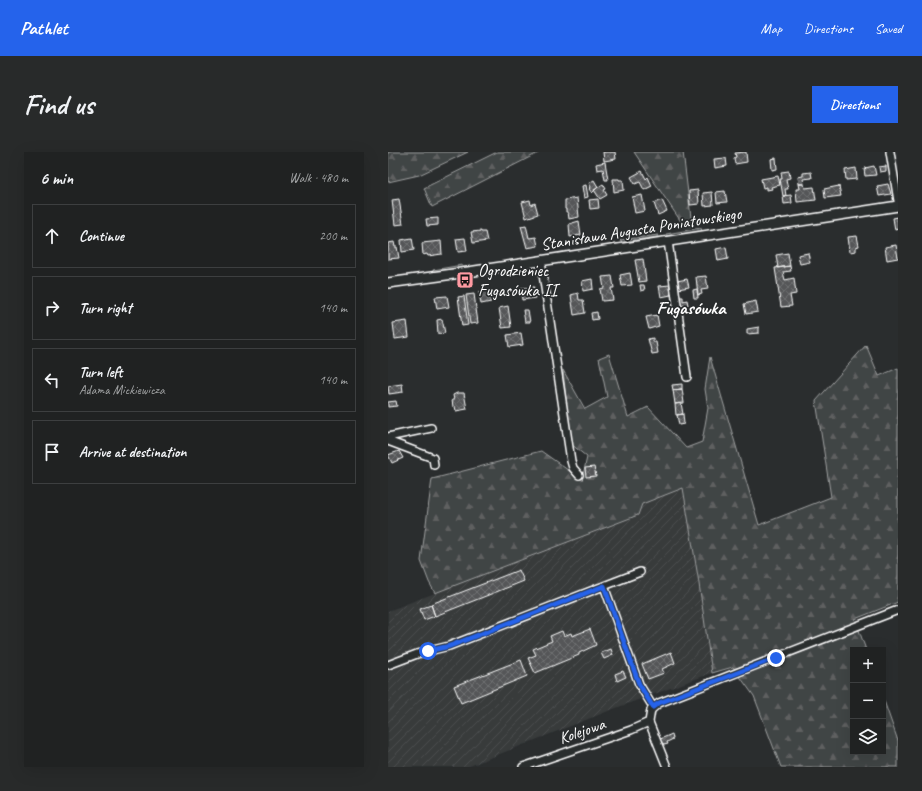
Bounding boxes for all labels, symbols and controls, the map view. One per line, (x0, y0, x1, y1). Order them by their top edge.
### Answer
text: Pathlet (20, 16, 68, 40)
text: Map (761, 20, 782, 37)
text: Directions (804, 20, 853, 37)
text: Saved (875, 20, 902, 37)
button: Directions (812, 86, 898, 123)
text: Find us (24, 87, 94, 122)
text: 6 min (40, 168, 73, 189)
text: Walk · 480 m (289, 170, 348, 186)
street label: Stanisława Augusta Poniatowskiego (539, 203, 744, 255)
icon: ahead (41, 225, 63, 247)
text: Continue (79, 227, 124, 246)
text: 200 m (319, 228, 347, 244)
place label: Ogrodzieniec Fugasówka II (478, 260, 561, 301)
bus stop icon: Ogrodzieniec Fugasówka II (455, 270, 475, 290)
district label: Fugasówka (656, 296, 727, 320)
icon: right (41, 297, 63, 319)
text: Turn right (79, 299, 132, 318)
text: 140 m (319, 300, 347, 316)
text: Turn left (79, 363, 122, 382)
icon: left (41, 369, 63, 391)
text: 140 m (319, 372, 347, 388)
text: Adama Mickiewicza (79, 382, 165, 398)
icon: arrive (41, 441, 63, 463)
text: Arrive at destination (79, 443, 186, 462)
route start (419, 642, 437, 660)
map controls (850, 647, 886, 755)
button: + (850, 647, 886, 683)
route end (767, 649, 785, 667)
button: − (850, 683, 886, 719)
street label: Kolejowa (556, 713, 609, 749)
button: layers (850, 719, 886, 755)

